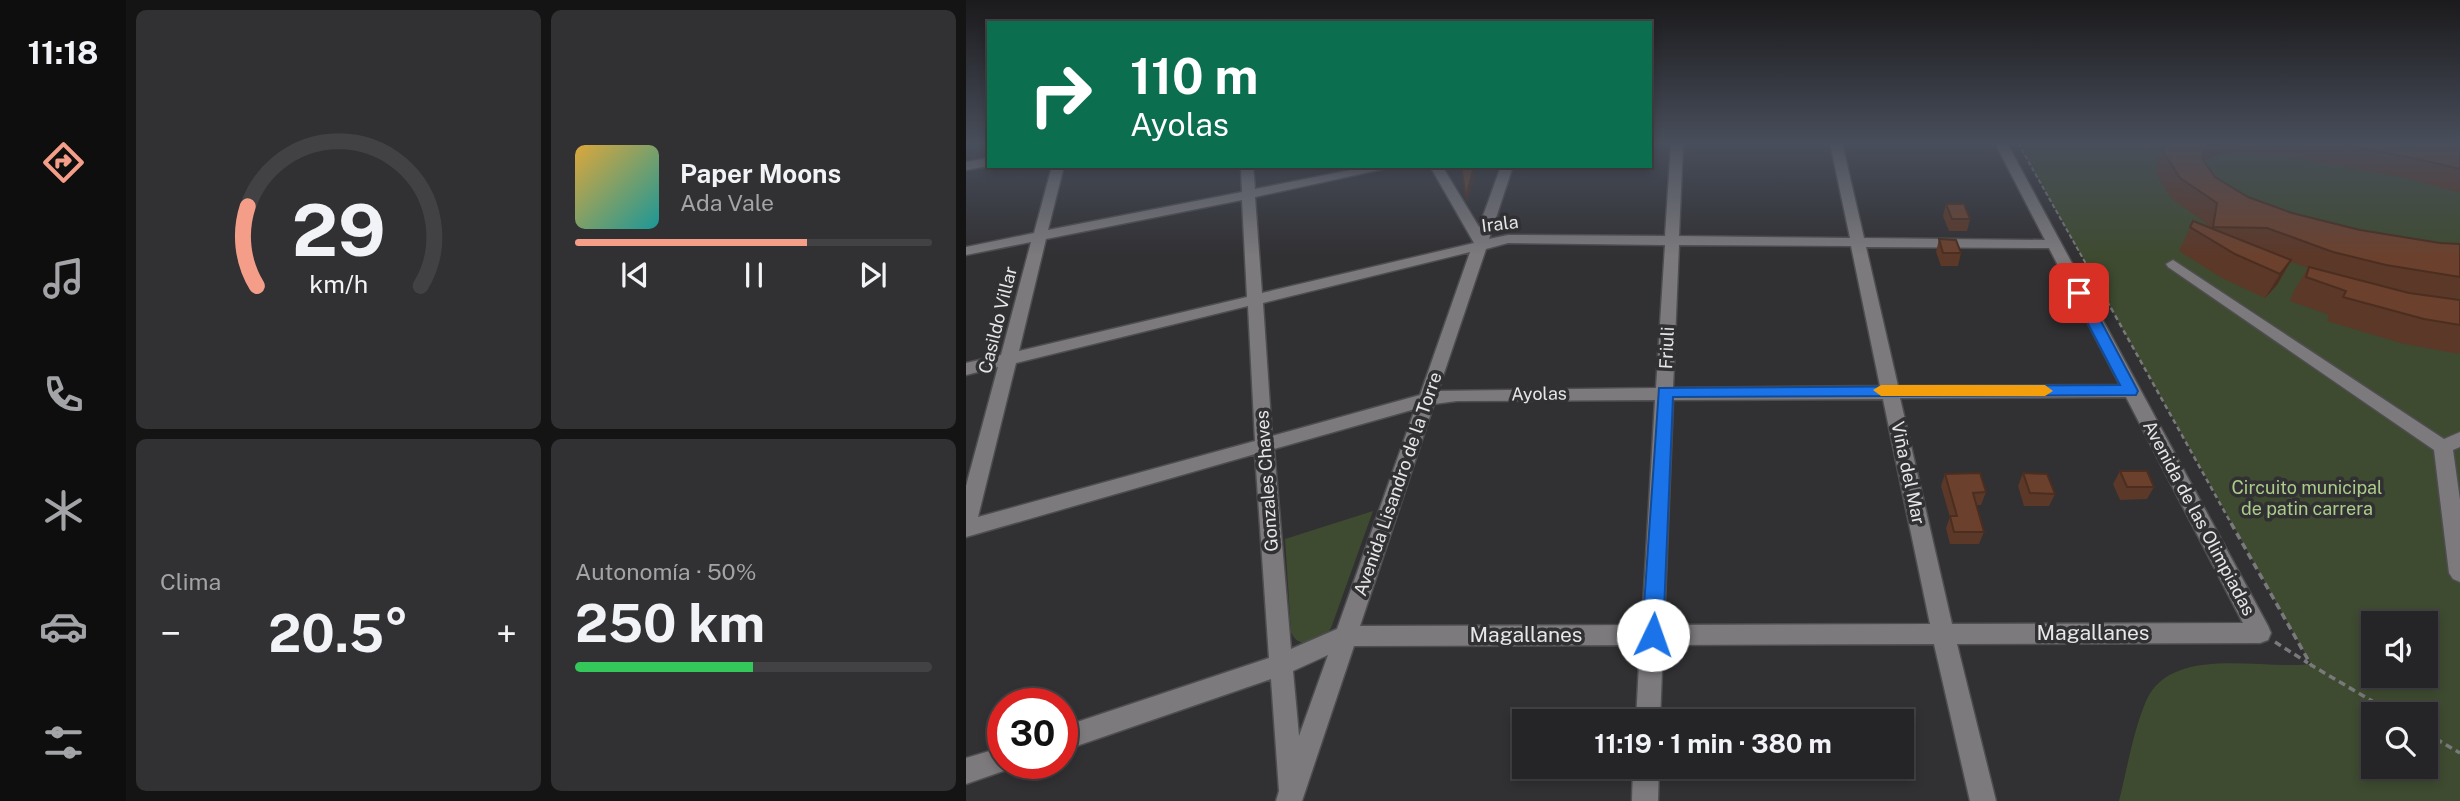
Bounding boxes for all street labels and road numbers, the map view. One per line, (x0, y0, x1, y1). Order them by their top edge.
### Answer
street label: Irala (1480, 211, 1520, 236)
street label: Casildo Villar (974, 264, 1021, 376)
street label: Friuli (1655, 326, 1678, 370)
street label: Avenida Lisandro de la Torre (1349, 369, 1446, 599)
street label: Ayolas (1511, 383, 1567, 404)
street label: Gonzales Chaves (1251, 410, 1282, 552)
street label: Avenida de las Olimpiadas (2139, 417, 2260, 619)
street label: Viña del Mar (1887, 419, 1930, 526)
street label: Magallanes (2037, 620, 2150, 645)
street label: Magallanes (1470, 622, 1583, 647)

